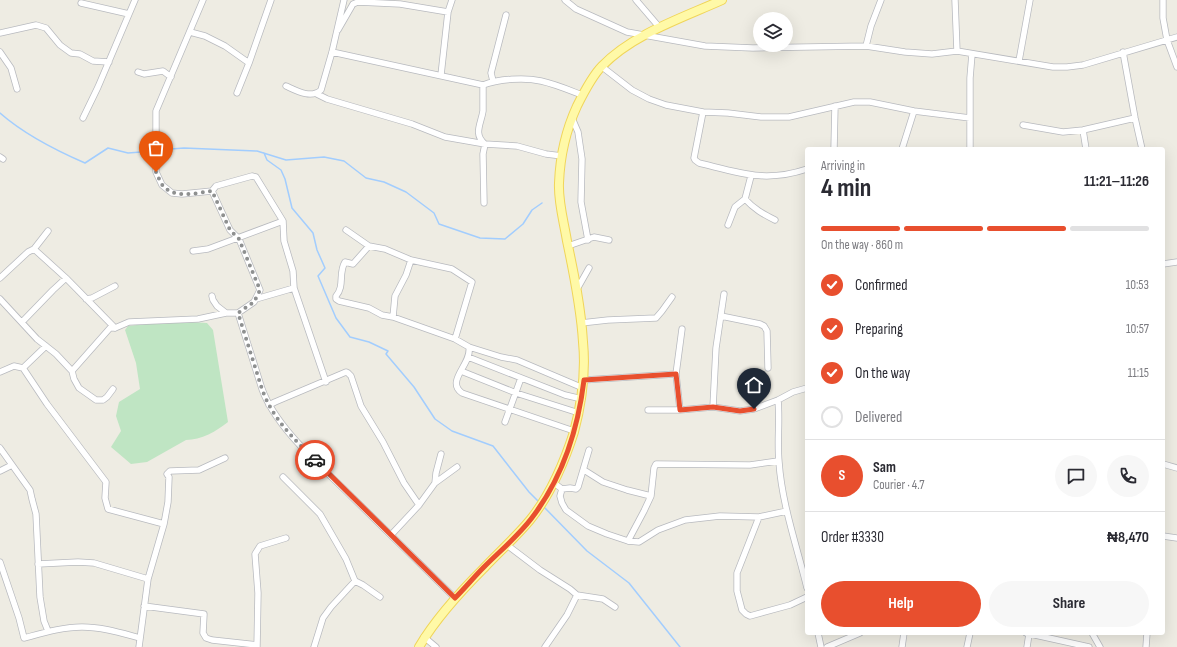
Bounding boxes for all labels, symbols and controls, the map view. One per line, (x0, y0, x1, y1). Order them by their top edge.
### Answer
map controls (753, 12, 793, 52)
button: layers (753, 12, 793, 52)
pin (139, 131, 173, 172)
icon: bag (145, 137, 167, 159)
text: Arriving in (821, 158, 865, 174)
text: 11:21–11:26 (1084, 172, 1149, 191)
text: 4 min (821, 173, 871, 204)
text: On the way · 860 m (821, 237, 903, 253)
icon: check (821, 274, 843, 296)
text: Confirmed (855, 276, 908, 295)
text: 10:53 (1126, 277, 1149, 293)
icon: check (821, 318, 843, 340)
text: Preparing (855, 320, 903, 339)
text: 10:57 (1126, 321, 1149, 337)
icon: check (821, 362, 843, 384)
text: On the way (855, 364, 910, 383)
text: 11:15 (1128, 365, 1149, 381)
pin (737, 368, 771, 409)
icon: home (743, 374, 765, 396)
text: Delivered (855, 408, 902, 427)
courier (295, 440, 335, 480)
icon: car (304, 449, 326, 471)
button: chat (1055, 455, 1097, 497)
button: phone (1107, 455, 1149, 497)
text: Sam (873, 458, 896, 477)
text: S (839, 466, 845, 485)
text: Courier · 4.7 (873, 477, 925, 493)
text: Order #3330 (821, 528, 884, 547)
text: ₦8,470 (1107, 528, 1149, 547)
button: Help (821, 581, 981, 627)
button: Share (989, 581, 1149, 627)

